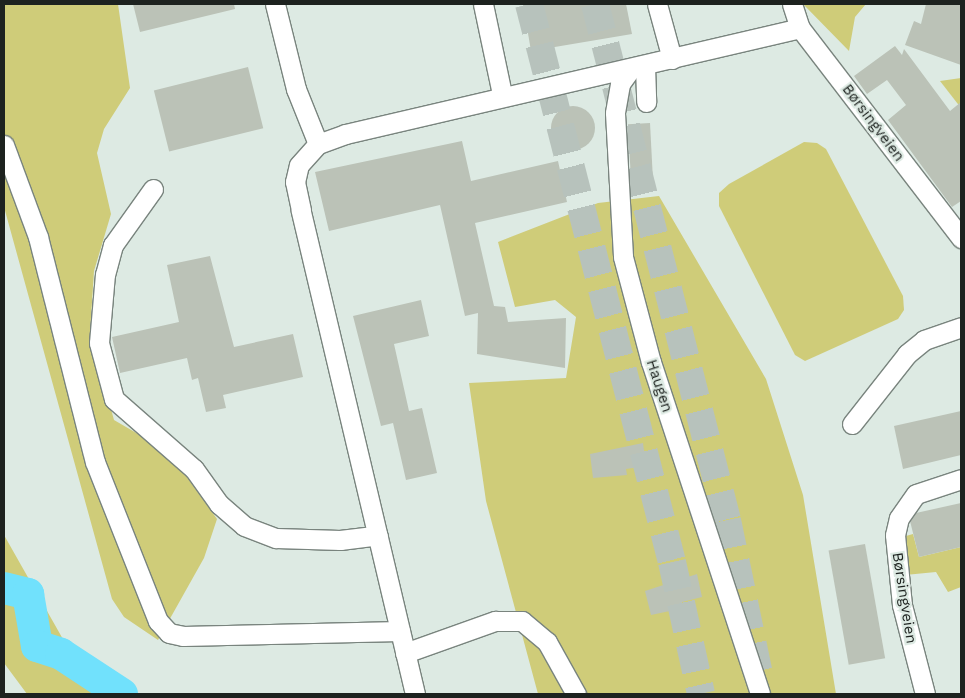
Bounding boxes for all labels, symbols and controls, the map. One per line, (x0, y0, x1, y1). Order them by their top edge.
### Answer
street label: Børsingveien (838, 81, 908, 165)
street label: Haugen (642, 357, 676, 415)
street label: Børsingveien (888, 551, 920, 645)

